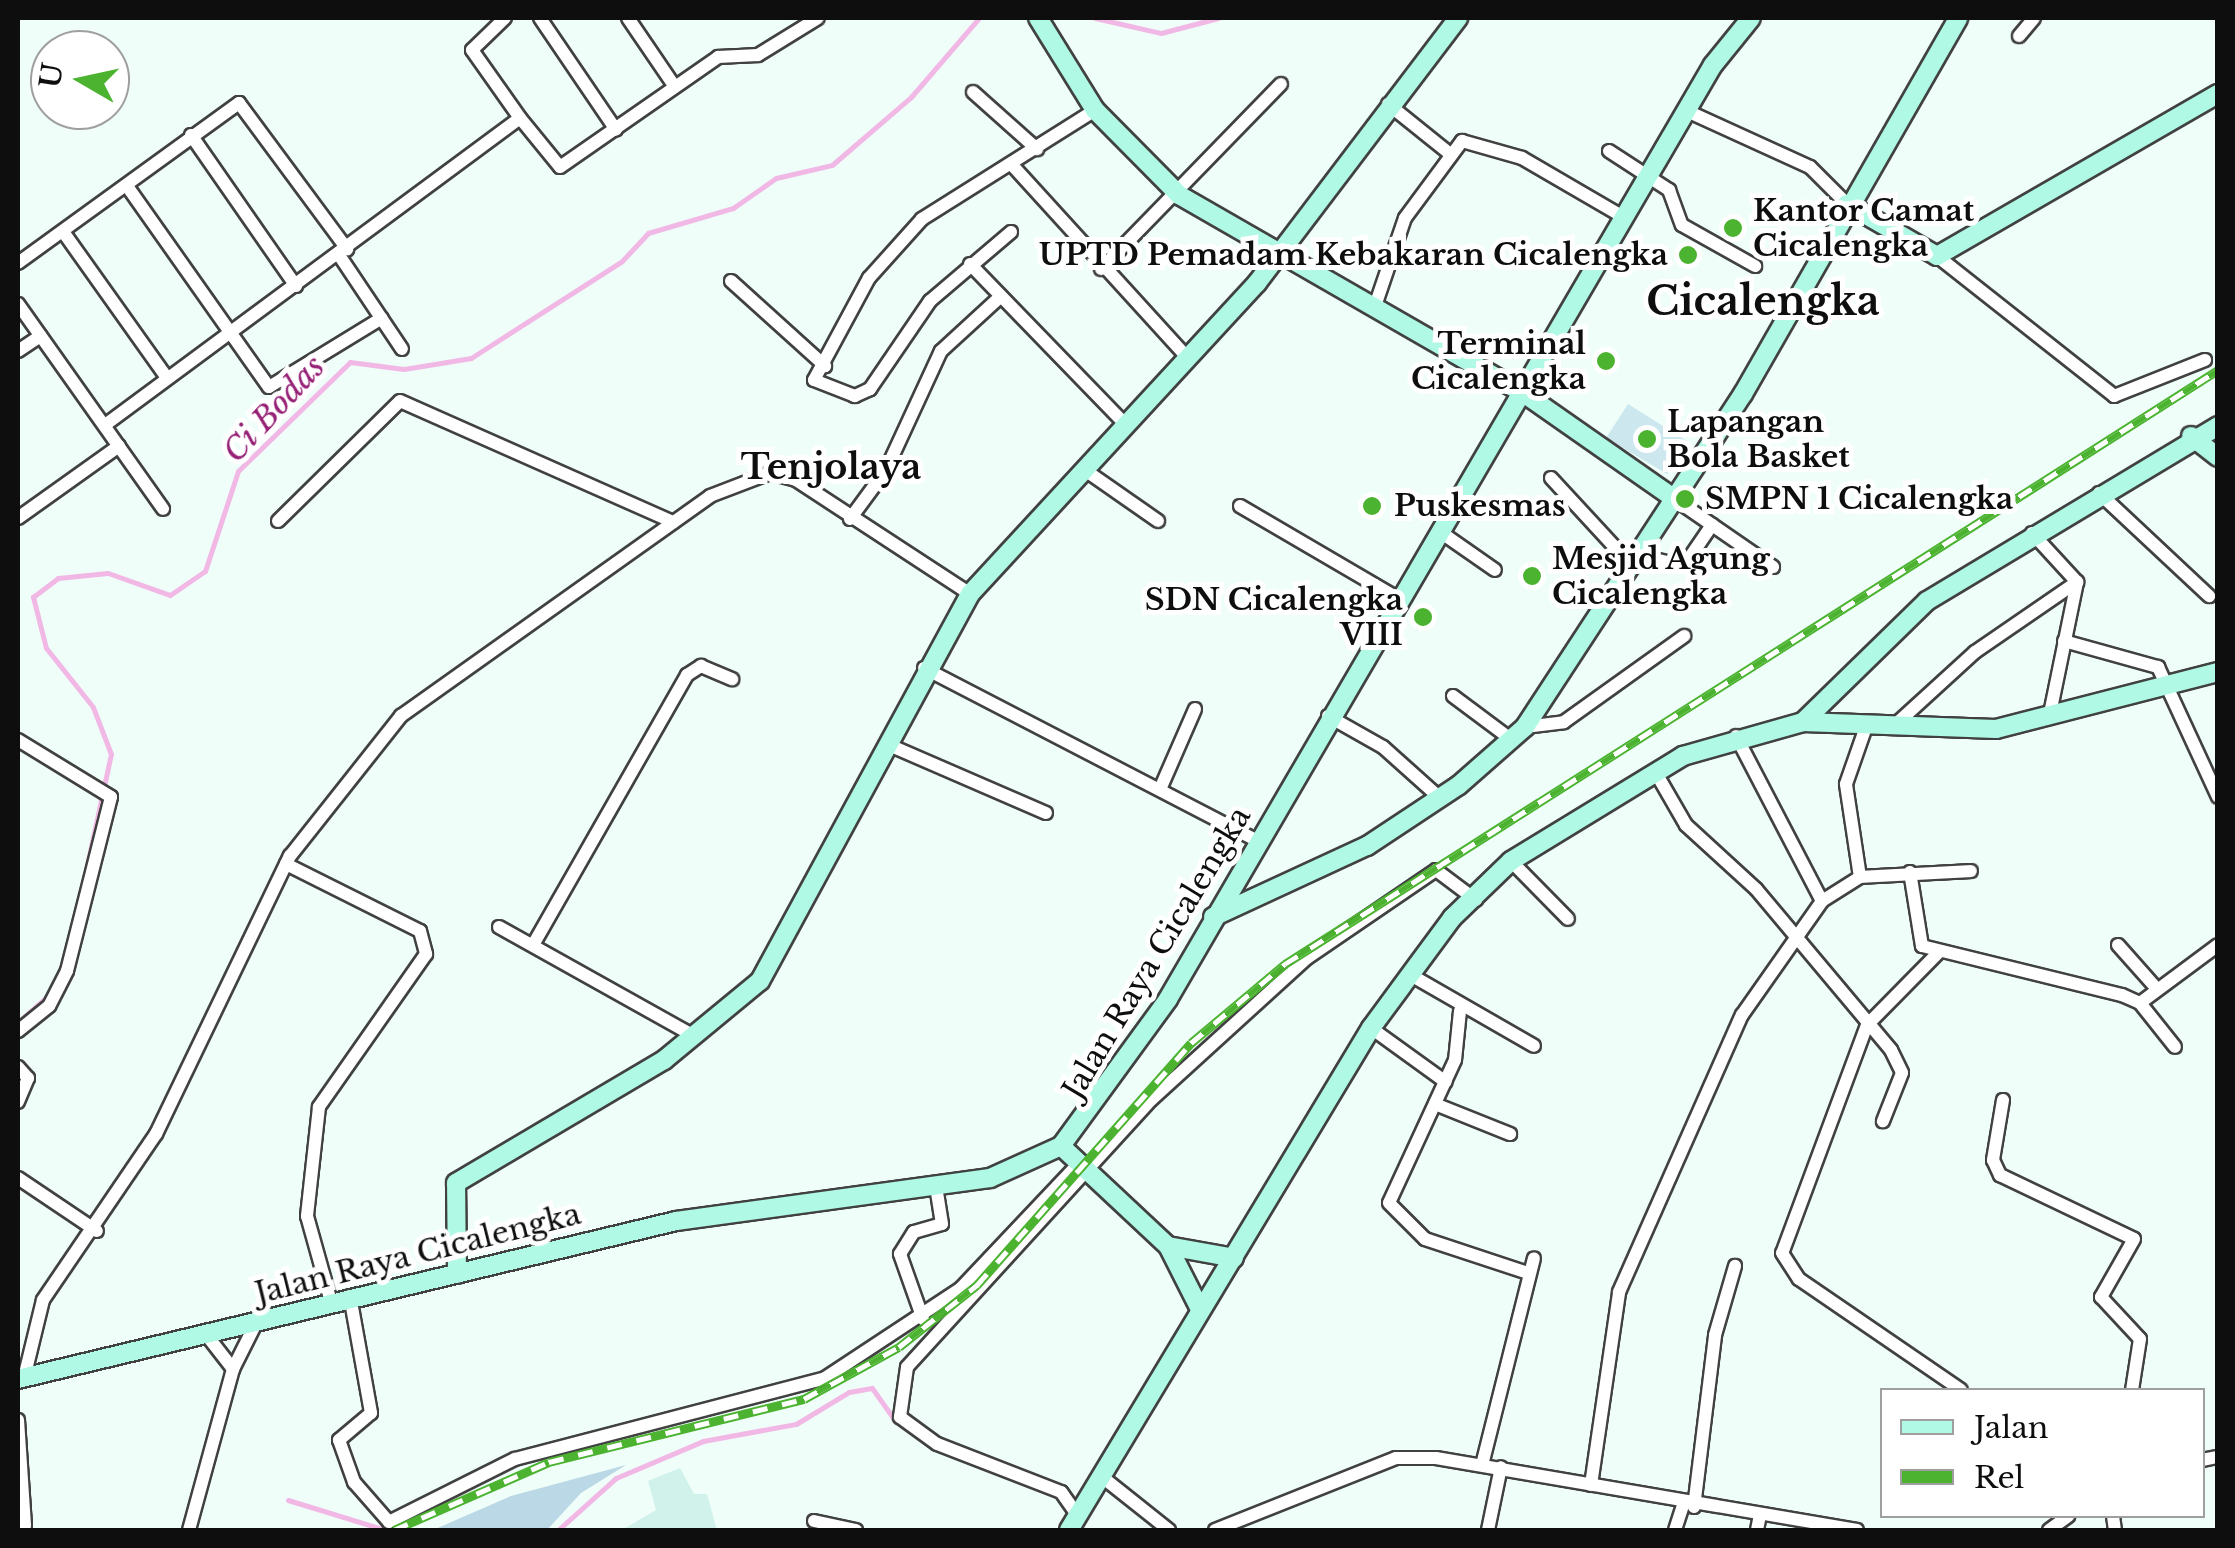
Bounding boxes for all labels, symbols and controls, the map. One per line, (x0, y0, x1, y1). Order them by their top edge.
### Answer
north arrow (30, 30, 130, 130)
text: U (33, 61, 71, 90)
place label: Kantor Camat Cicalengka (1753, 193, 1975, 264)
marker: Kantor Camat Cicalengka (1722, 217, 1744, 239)
place label: UPTD Pemadam Kebakaran Cicalengka (1039, 237, 1668, 273)
marker: UPTD Pemadam Kebakaran Cicalengka (1677, 244, 1699, 266)
district label: Cicalengka (1646, 277, 1880, 325)
place label: Terminal Cicalengka (1411, 326, 1586, 396)
water label: Ci Bodas (215, 347, 333, 471)
marker: Terminal Cicalengka (1595, 350, 1617, 372)
place label: Lapangan Bola Basket (1667, 404, 1850, 474)
marker: Lapangan Bola Basket (1636, 428, 1658, 450)
district label: Tenjolaya (741, 446, 921, 488)
place label: SMPN 1 Cicalengka (1705, 481, 2013, 517)
place label: Puskesmas (1394, 488, 1566, 524)
marker: SMPN 1 Cicalengka (1674, 488, 1696, 510)
marker: Puskesmas (1359, 493, 1385, 519)
place label: Mesjid Agung Cicalengka (1552, 541, 1771, 612)
marker: Mesjid Agung Cicalengka (1521, 565, 1543, 587)
place label: SDN Cicalengka VIII (1145, 582, 1403, 652)
marker: SDN Cicalengka VIII (1412, 606, 1434, 628)
street label: Jalan Raya Cicalengka (1055, 800, 1259, 1106)
street label: Jalan Raya Cicalengka (251, 1196, 585, 1312)
legend (1880, 1388, 2205, 1518)
text: Jalan (1974, 1409, 2049, 1446)
text: Rel (1974, 1459, 2024, 1496)

